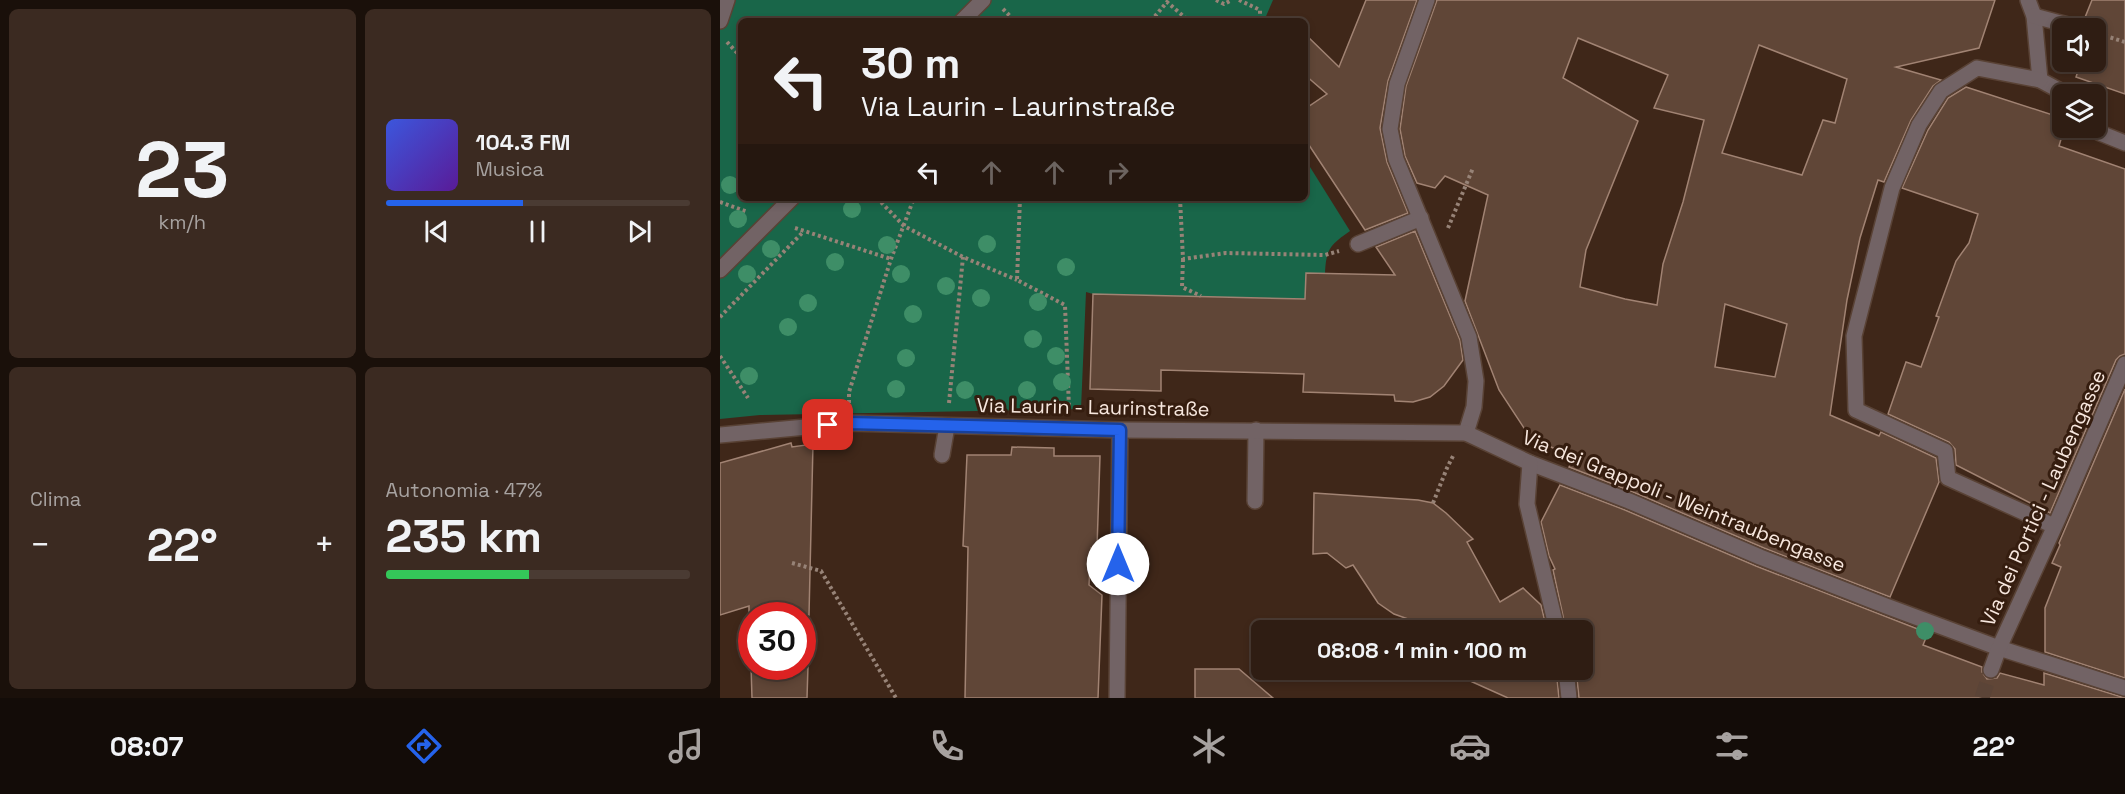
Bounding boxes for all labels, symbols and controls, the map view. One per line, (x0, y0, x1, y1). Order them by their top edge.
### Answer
map controls (2052, 18, 2106, 138)
button: sound (2052, 18, 2106, 72)
text: 30 m (861, 37, 960, 90)
icon: left (762, 42, 840, 120)
button: layers (2052, 84, 2106, 138)
text: Via Laurin - Laurinstraße (861, 89, 1176, 124)
text: 23 (135, 120, 229, 220)
text: 104.3 FM (476, 128, 570, 156)
text: Musica (476, 156, 544, 182)
icon: left (912, 156, 945, 189)
icon: ahead (975, 156, 1008, 189)
icon: ahead (1038, 156, 1071, 189)
icon: right (1101, 156, 1134, 189)
text: km/h (158, 209, 206, 235)
icon: previous (420, 215, 453, 248)
icon: pause (521, 215, 554, 248)
icon: next (623, 215, 656, 248)
street label: Via dei Portici - Laubengasse (1975, 366, 2111, 630)
street label: Via Laurin - Laurinstraße (976, 392, 1210, 422)
pin (802, 399, 853, 450)
icon: arrive (811, 408, 844, 441)
street label: Via dei Grappoli - Weintraubengasse (1518, 424, 1850, 578)
text: Autonomia · 47% (386, 477, 542, 503)
text: Clima (30, 486, 81, 512)
text: 235 km (386, 508, 542, 565)
text: 22° (147, 517, 218, 574)
text: − (30, 524, 50, 566)
text: + (314, 524, 334, 566)
position arrow (1086, 532, 1150, 596)
speed limit sign: 30 (738, 602, 816, 680)
text: 08:08 · 1 min · 100 m (1317, 636, 1527, 664)
icon: directions (403, 725, 445, 767)
icon: music (665, 725, 707, 767)
icon: phone (926, 725, 968, 767)
icon: climate (1188, 725, 1230, 767)
icon: car (1449, 725, 1491, 767)
icon: filters (1711, 725, 1753, 767)
text: 08:07 (110, 729, 183, 764)
text: 22° (1972, 729, 2015, 764)

